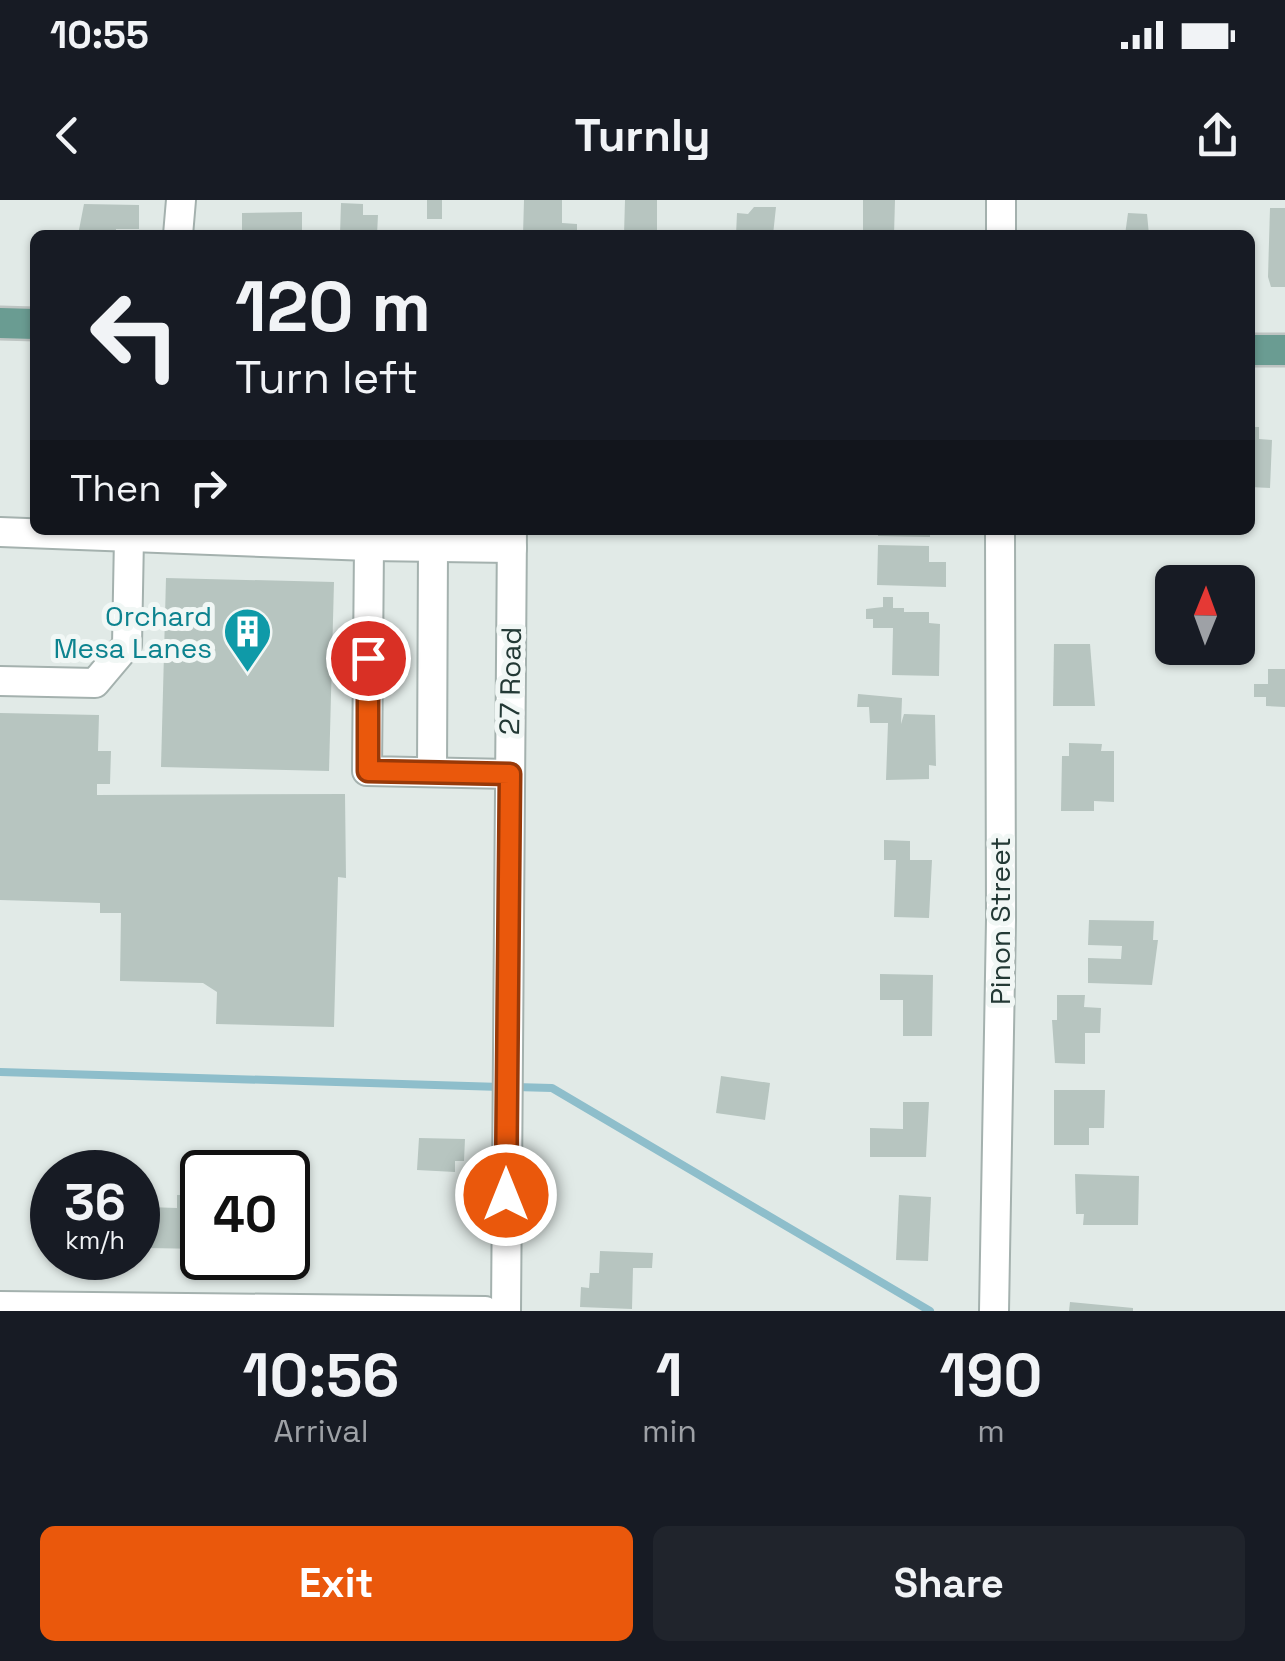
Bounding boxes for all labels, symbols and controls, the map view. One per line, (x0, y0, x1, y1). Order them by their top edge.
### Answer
text: 10:55 (50, 11, 149, 59)
text: Turnly (574, 107, 711, 164)
icon: back (40, 108, 95, 163)
icon: share (1190, 108, 1245, 163)
text: 120 m (235, 262, 431, 351)
icon: left (70, 270, 200, 400)
text: Turn left (235, 349, 418, 406)
icon: right (181, 460, 236, 515)
text: Then (70, 464, 161, 512)
north arrow (1155, 565, 1255, 665)
map controls (1155, 565, 1255, 665)
place label: Orchard Mesa Lanes (53, 598, 212, 666)
building icon: Orchard Mesa Lanes (221, 606, 273, 674)
pin (326, 616, 411, 701)
street label: 27 Road (491, 626, 529, 736)
icon: arrive (341, 631, 396, 686)
street label: Pinon Street (982, 837, 1018, 1005)
position arrow (454, 1143, 558, 1247)
speed limit sign: 40 (180, 1150, 310, 1280)
text: 36 (64, 1171, 126, 1235)
text: km/h (65, 1224, 125, 1256)
text: 10:56 (242, 1337, 399, 1414)
text: 1 (656, 1337, 683, 1414)
text: 190 (939, 1337, 1043, 1414)
text: Arrival (273, 1411, 369, 1451)
text: min (642, 1411, 697, 1451)
text: m (977, 1411, 1005, 1451)
button: Exit (40, 1526, 633, 1641)
button: Share (653, 1526, 1245, 1641)

